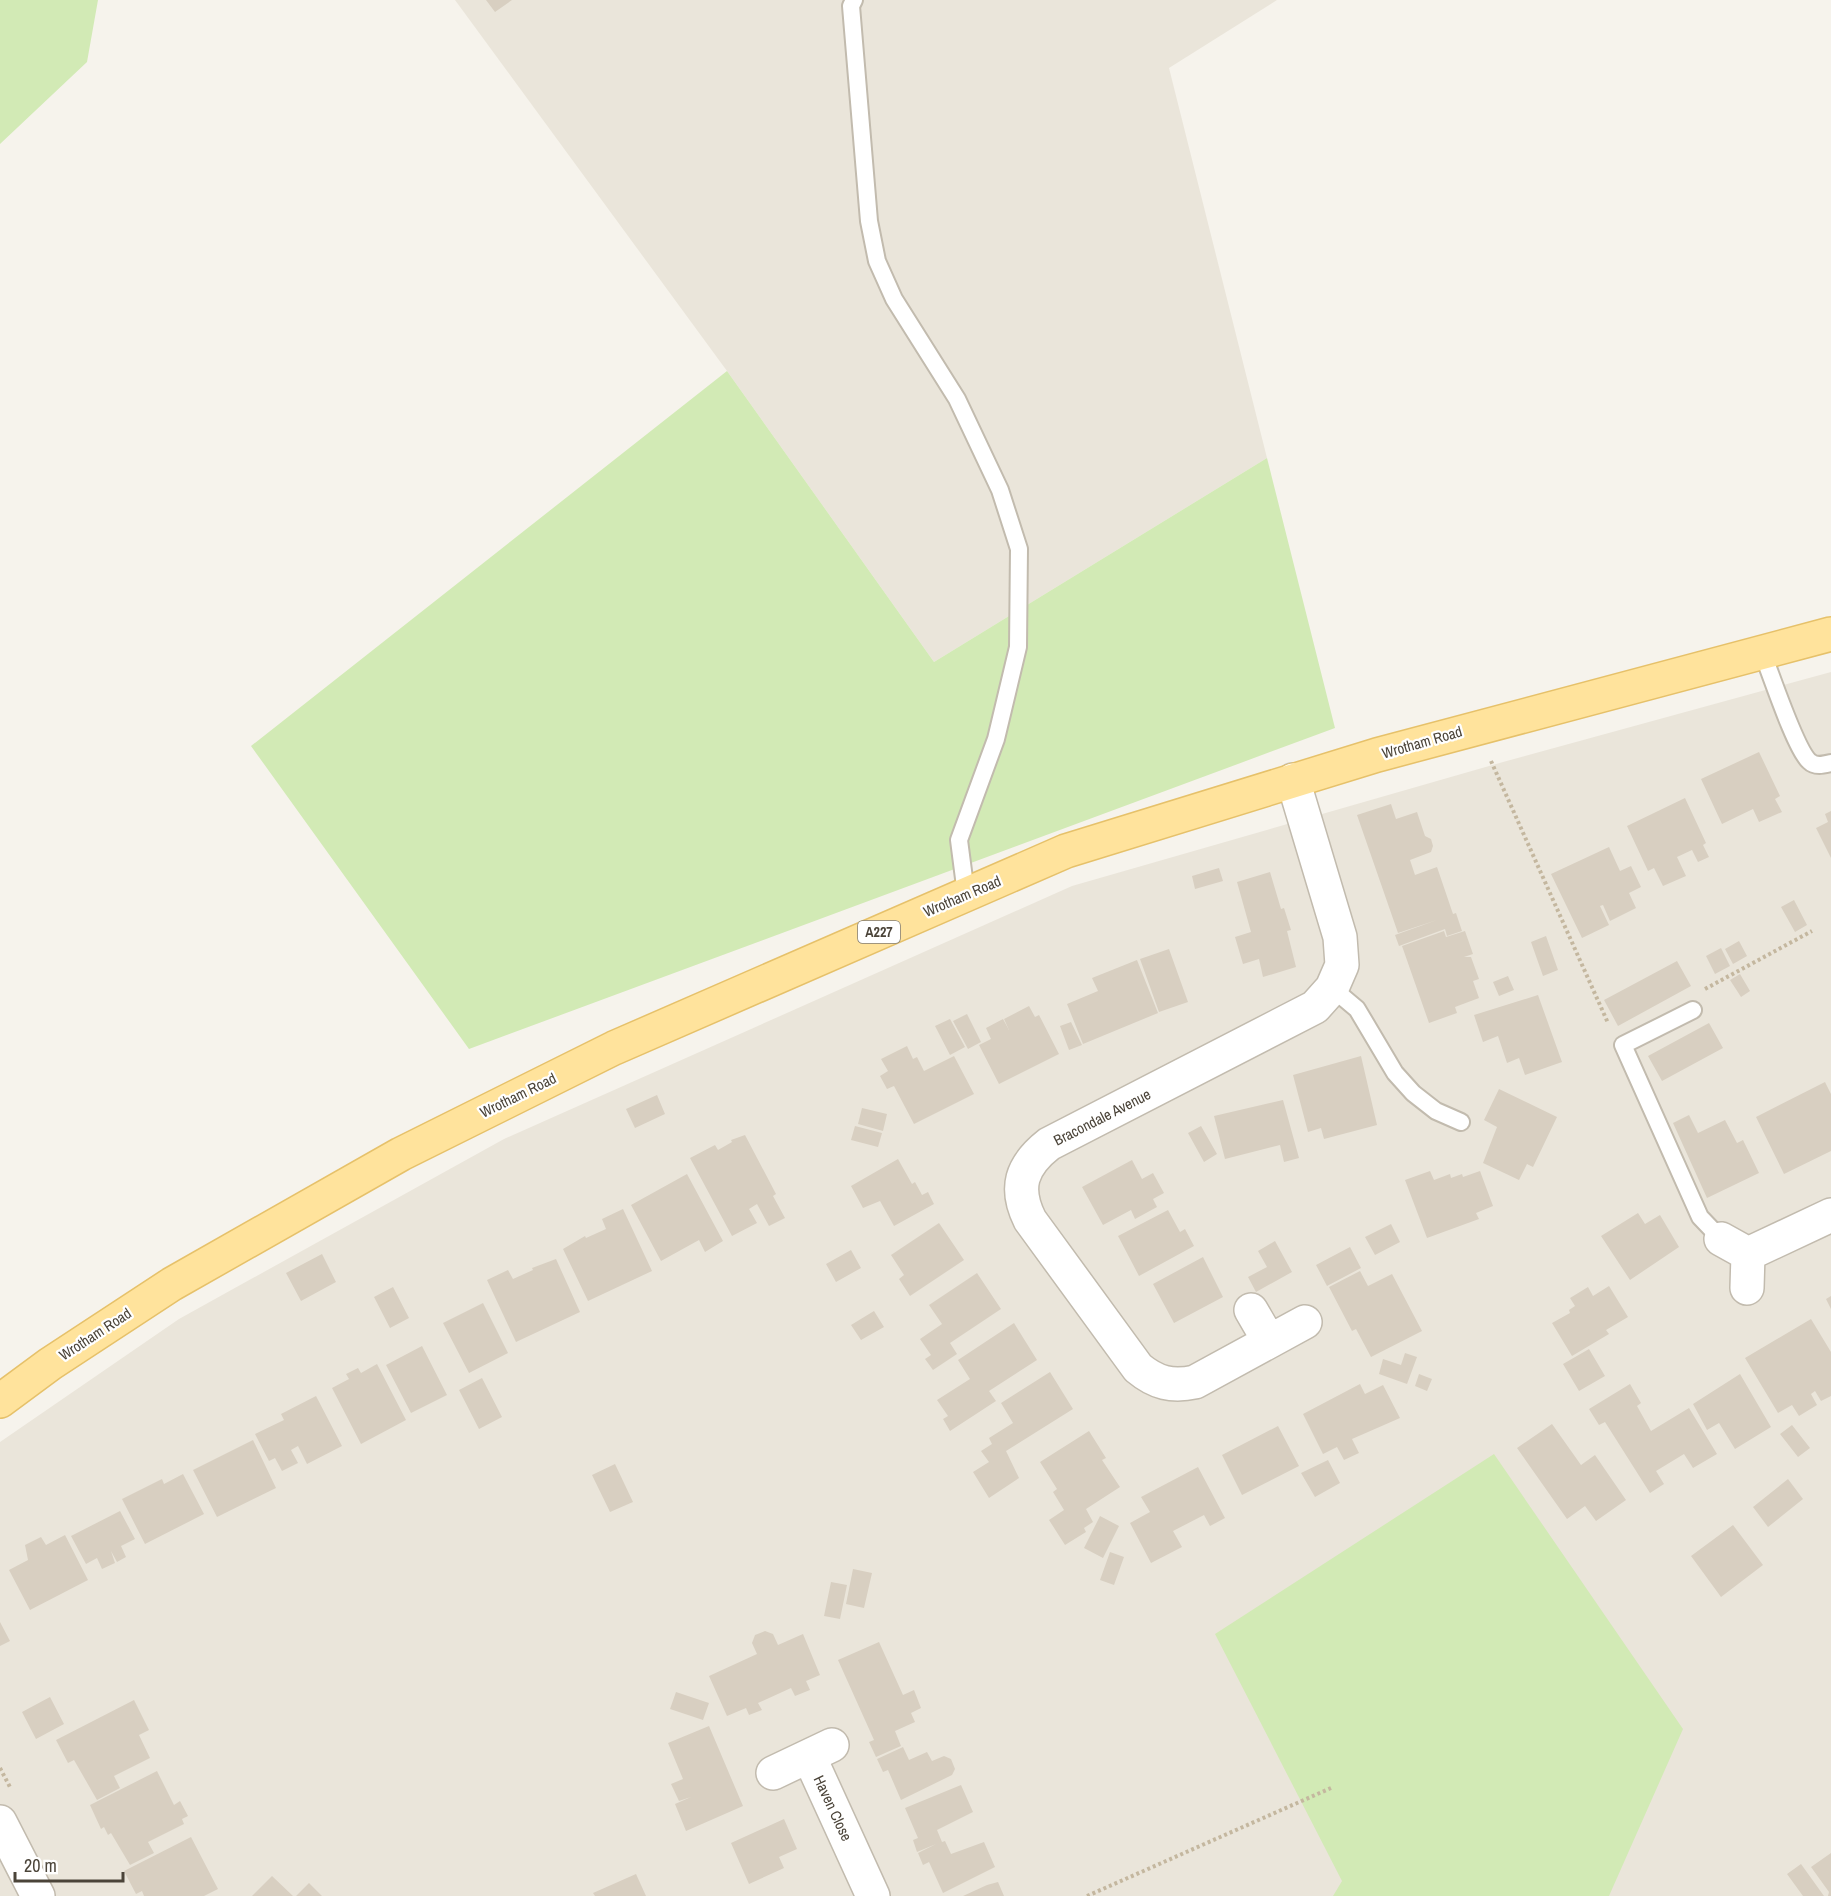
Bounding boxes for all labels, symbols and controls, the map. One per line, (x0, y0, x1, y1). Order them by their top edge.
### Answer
street label: Wrotham Road (1379, 721, 1465, 763)
street label: Wrotham Road (920, 870, 1004, 922)
road number: A227 (858, 921, 900, 943)
street label: Wrotham Road (476, 1067, 560, 1123)
street label: Bracondale Avenue (1050, 1083, 1154, 1151)
street label: Wrotham Road (55, 1303, 135, 1365)
street label: Haven Close (809, 1772, 857, 1844)
scale bar (15, 1845, 123, 1883)
text: 20 m (24, 1853, 57, 1878)

